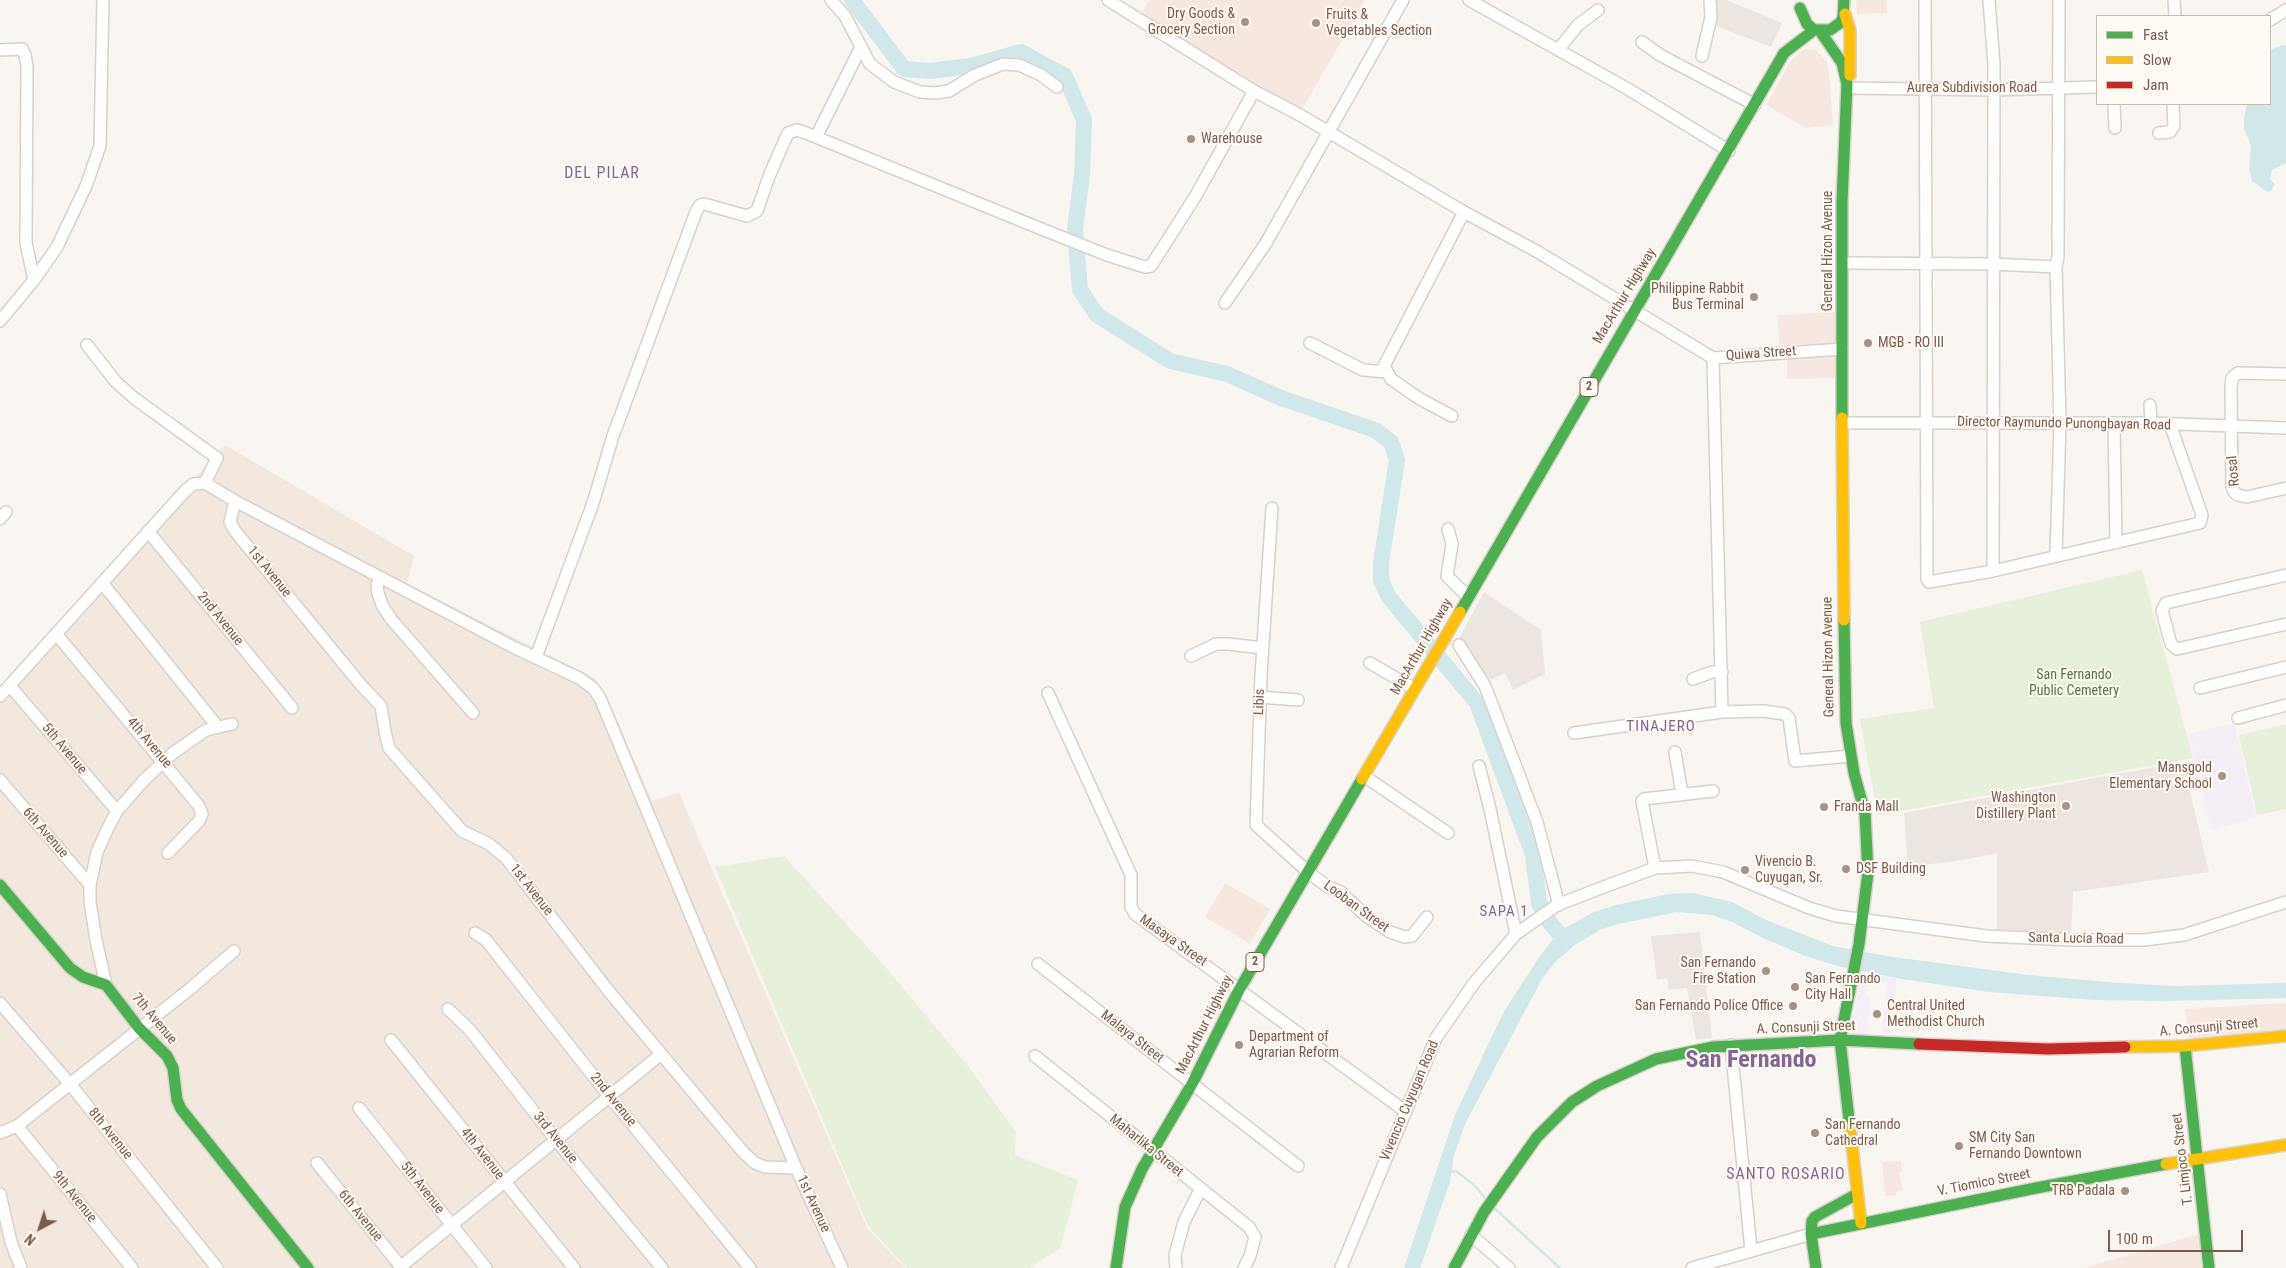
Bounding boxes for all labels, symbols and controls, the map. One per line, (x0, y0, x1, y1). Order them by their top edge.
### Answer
place label: Dry Goods & Grocery Section (1148, 6, 1235, 38)
place label: Fruits & Vegetables Section (1326, 7, 1432, 40)
legend (2096, 15, 2271, 105)
marker: Dry Goods & Grocery Section (1239, 16, 1251, 28)
marker: Fruits & Vegetables Section (1310, 17, 1322, 29)
text: Fast (2143, 26, 2168, 44)
text: Slow (2143, 51, 2172, 69)
text: Jam (2143, 76, 2169, 94)
street label: Aurea Subdivision Road (1907, 80, 2037, 96)
place label: Warehouse (1201, 131, 1262, 147)
marker: Warehouse (1185, 133, 1197, 145)
district label: DEL PILAR (563, 164, 641, 184)
street label: General Hizon Avenue (1820, 191, 1836, 311)
street label: MacArthur Highway (1590, 245, 1660, 347)
place label: Philippine Rabbit Bus Terminal (1651, 281, 1744, 314)
marker: Philippine Rabbit Bus Terminal (1748, 291, 1760, 303)
place label: MGB - RO III (1878, 335, 1944, 351)
marker: MGB - RO III (1862, 337, 1874, 349)
street label: Quiwa Street (1725, 343, 1797, 365)
road number: 2 (1580, 378, 1598, 397)
street label: Director Raymundo Punongbayan Road (1957, 414, 2171, 434)
street label: Rosal (2224, 455, 2244, 487)
street label: 1st Avenue (243, 543, 295, 601)
street label: 2nd Avenue (193, 589, 247, 649)
street label: MacArthur Highway (1388, 596, 1456, 698)
street label: General Hizon Avenue (1820, 597, 1838, 717)
park label: San Fernando Public Cemetery (2029, 667, 2119, 700)
street label: Libis (1251, 689, 1269, 715)
street label: 4th Avenue (123, 714, 175, 772)
district label: TINAJERO (1625, 718, 1697, 736)
street label: 5th Avenue (38, 720, 90, 778)
place label: Mansgold Elementary School (2109, 760, 2212, 792)
marker: Mansgold Elementary School (2216, 770, 2228, 782)
place label: Washington Distillery Plant (1976, 790, 2056, 822)
place label: Franda Mall (1834, 799, 1899, 815)
marker: Washington Distillery Plant (2060, 800, 2072, 812)
marker: Franda Mall (1818, 801, 1830, 813)
street label: 6th Avenue (19, 804, 71, 862)
place label: Vivencio B. Cuyugan, Sr. (1755, 854, 1823, 886)
street label: 1st Avenue (506, 861, 556, 919)
place label: DSF Building (1856, 861, 1926, 877)
marker: DSF Building (1840, 863, 1852, 875)
marker: Vivencio B. Cuyugan, Sr. (1739, 864, 1751, 876)
street label: Looban Street (1320, 878, 1392, 936)
district label: SAPA 1 (1479, 903, 1529, 921)
street label: Masaya Street (1136, 912, 1210, 970)
street label: Santa Lucia Road (2028, 930, 2124, 948)
road number: 2 (1246, 952, 1264, 972)
place label: San Fernando Fire Station (1680, 955, 1756, 988)
marker: San Fernando Fire Station (1760, 965, 1772, 977)
place label: San Fernando City Hall (1805, 971, 1881, 1004)
street label: MacArthur Highway (1173, 973, 1237, 1077)
marker: San Fernando City Hall (1789, 981, 1801, 993)
street label: 7th Avenue (128, 990, 180, 1048)
place label: San Fernando Police Office (1635, 998, 1783, 1014)
place label: Central United Methodist Church (1887, 998, 1985, 1030)
marker: San Fernando Police Office (1787, 1000, 1799, 1012)
street label: Malaya Street (1097, 1007, 1167, 1067)
marker: Central United Methodist Church (1871, 1008, 1883, 1020)
street label: A. Consunji Street (2159, 1015, 2259, 1041)
street label: A. Consunji Street (1756, 1018, 1856, 1038)
place label: Department of Agrarian Reform (1249, 1029, 1339, 1062)
street label: Vivencio Cuyugan Road (1377, 1038, 1443, 1164)
marker: Department of Agrarian Reform (1233, 1039, 1245, 1051)
district label: San Fernando (1686, 1047, 1816, 1075)
street label: 2nd Avenue (586, 1070, 640, 1130)
street label: 8th Avenue (84, 1105, 136, 1163)
street label: 3rd Avenue (529, 1109, 581, 1167)
street label: Maharlika Street (1106, 1111, 1186, 1181)
street label: T. Limjoco Street (2169, 1112, 2197, 1206)
place label: San Fernando Cathedral (1825, 1117, 1901, 1150)
street label: 4th Avenue (457, 1125, 507, 1183)
marker: San Fernando Cathedral (1809, 1127, 1821, 1139)
place label: SM City San Fernando Downtown (1969, 1130, 2082, 1162)
marker: SM City San Fernando Downtown (1953, 1140, 1965, 1152)
street label: 5th Avenue (397, 1159, 447, 1217)
district label: SANTO ROSARIO (1725, 1165, 1847, 1185)
street label: V. Tiomico Street (1936, 1166, 2032, 1200)
street label: 9th Avenue (48, 1168, 100, 1226)
street label: 1st Avenue (793, 1173, 833, 1235)
place label: TRB Padala (2051, 1183, 2115, 1199)
marker: TRB Padala (2119, 1185, 2131, 1197)
street label: 6th Avenue (334, 1187, 386, 1245)
north arrow (15, 1203, 65, 1253)
scale bar (2111, 1220, 2246, 1252)
text: 100 m (2116, 1230, 2153, 1248)
text: N (22, 1231, 39, 1248)

